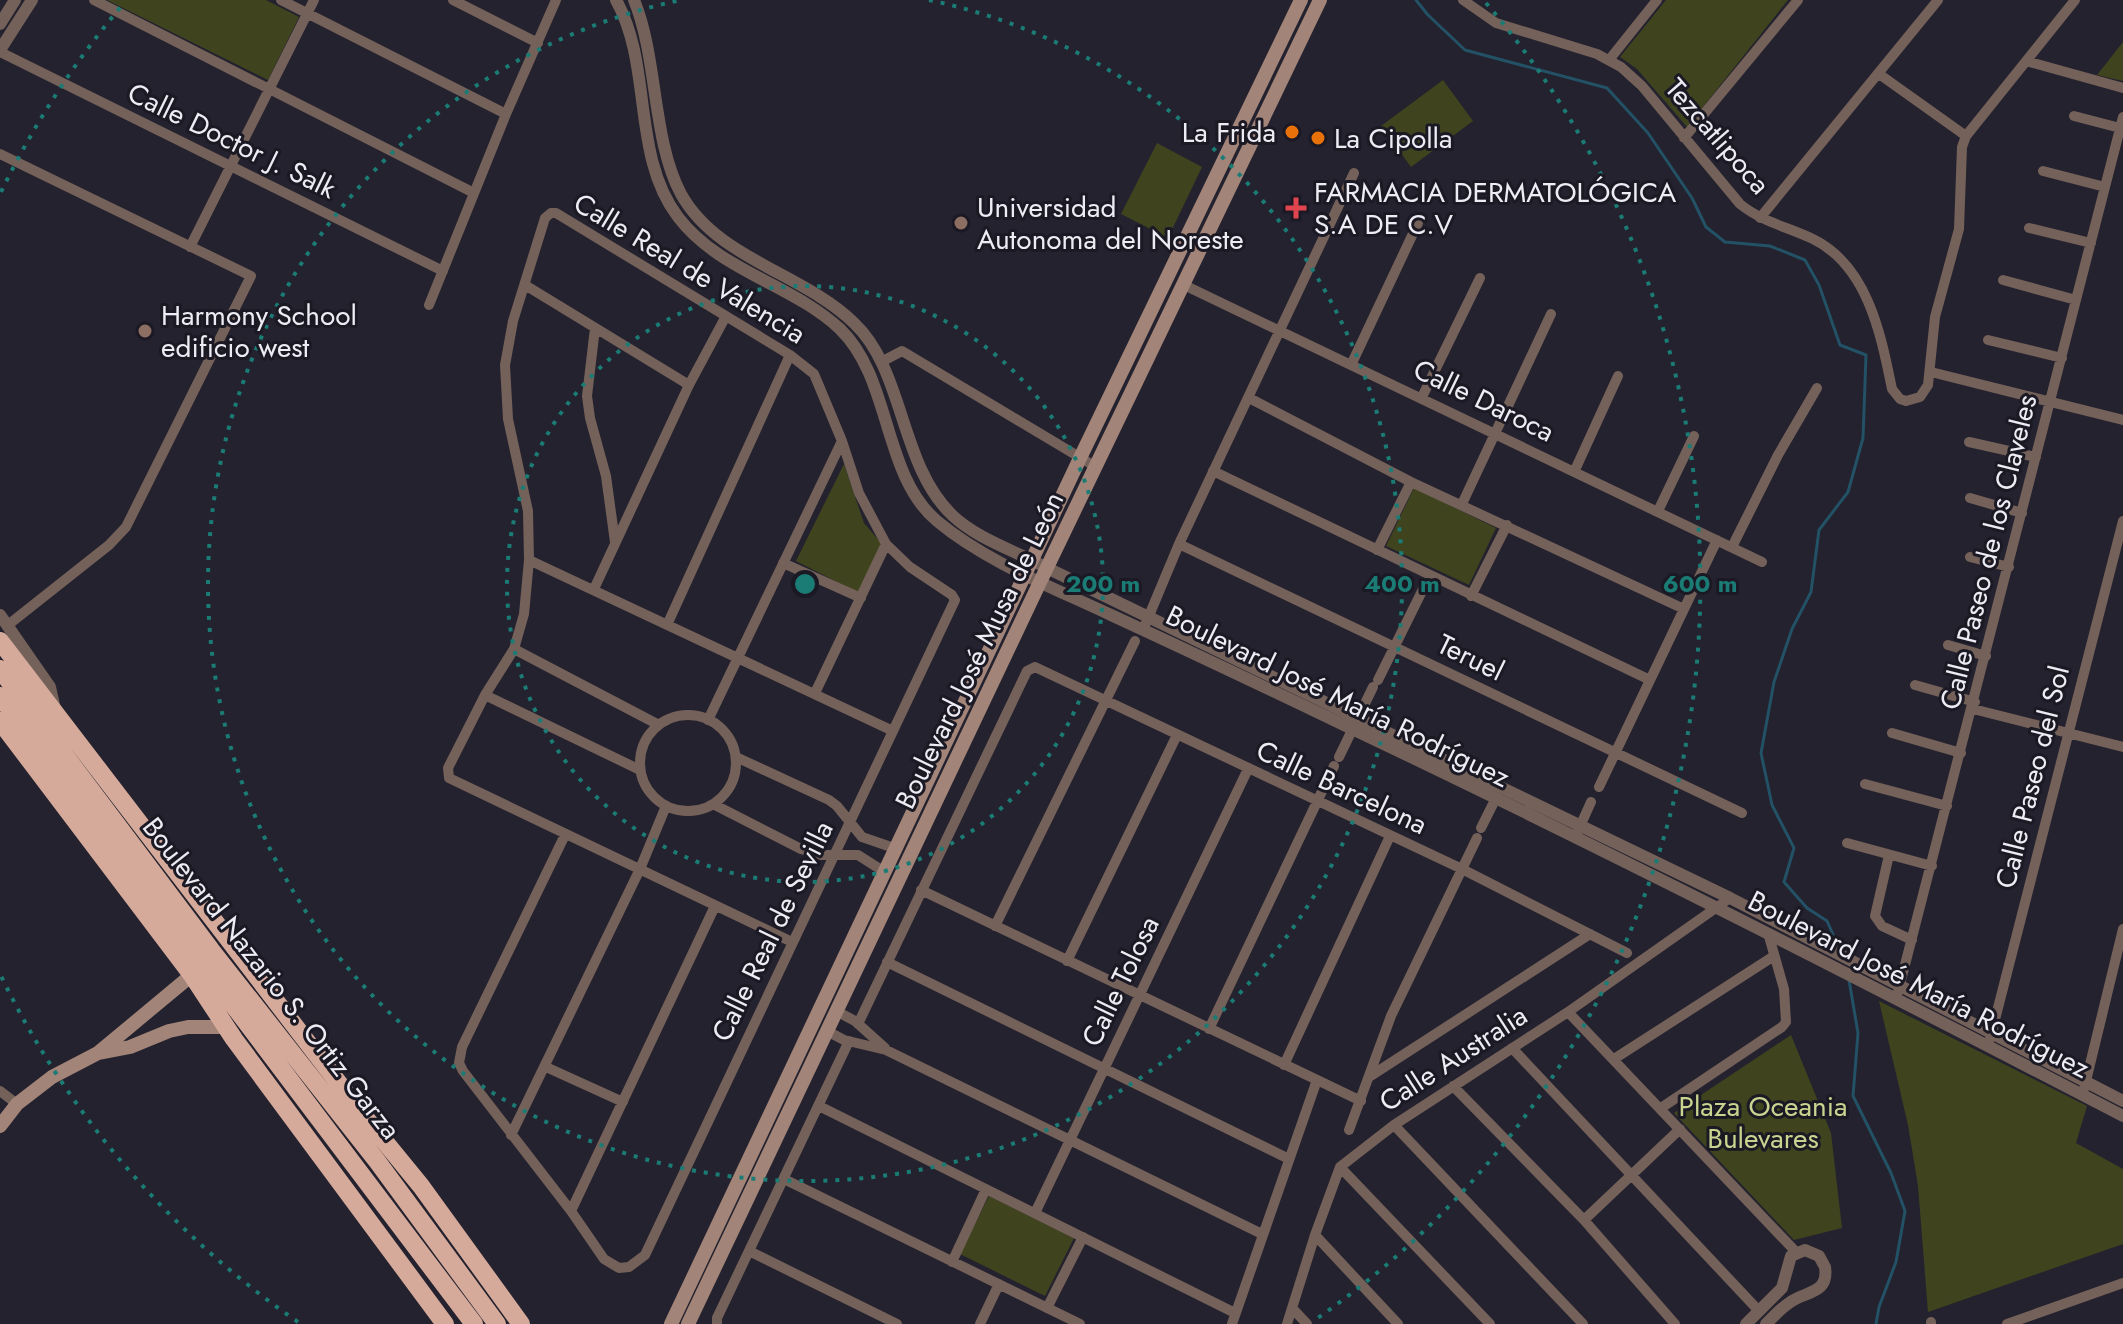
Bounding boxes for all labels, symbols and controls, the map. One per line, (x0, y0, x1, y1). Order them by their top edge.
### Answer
street label: Tezcatlipoca (1656, 69, 1780, 203)
street label: Calle Doctor J. Salk (121, 72, 343, 209)
place label: La Frida (1182, 112, 1276, 153)
place label: La Cipolla (1334, 118, 1453, 159)
marker: La Frida (1283, 123, 1301, 141)
marker: La Cipolla (1309, 129, 1327, 147)
place label: FARMACIA DERMATOLÓGICA S.A DE C.V (1314, 172, 1677, 245)
street label: Calle Real de Valencia (566, 183, 814, 354)
place label: Universidad Autonoma del Noreste (977, 187, 1244, 260)
marker: FARMACIA DERMATOLÓGICA S.A DE C.V (1285, 197, 1307, 219)
marker: Universidad Autonoma del Noreste (952, 214, 970, 232)
place label: Harmony School edificio west (161, 295, 357, 368)
marker: Harmony School edificio west (136, 322, 154, 340)
street label: Calle Daroca (1406, 349, 1561, 452)
street label: Calle Paseo de los Claveles (1929, 390, 2047, 714)
street label: Boulevard José Musa de León (885, 485, 1074, 816)
text: 200 m (1066, 566, 1140, 601)
text: 400 m (1364, 566, 1440, 601)
text: 600 m (1663, 566, 1737, 601)
centre of rings (791, 570, 819, 598)
street label: Boulevard José María Rodríguez (1159, 595, 1517, 798)
street label: Teruel (1430, 624, 1511, 691)
street label: Calle Paseo del Sol (1985, 662, 2080, 893)
street label: Calle Barcelona (1250, 730, 1434, 845)
street label: Boulevard Nazario S. Ortiz Garza (133, 808, 411, 1148)
street label: Calle Real de Sevilla (701, 814, 844, 1048)
street label: Boulevard José María Rodríguez (1741, 880, 2097, 1089)
street label: Calle Tolosa (1071, 909, 1170, 1053)
street label: Calle Australia (1371, 995, 1535, 1122)
park label: Plaza Oceania Bulevares (1679, 1086, 1847, 1159)

